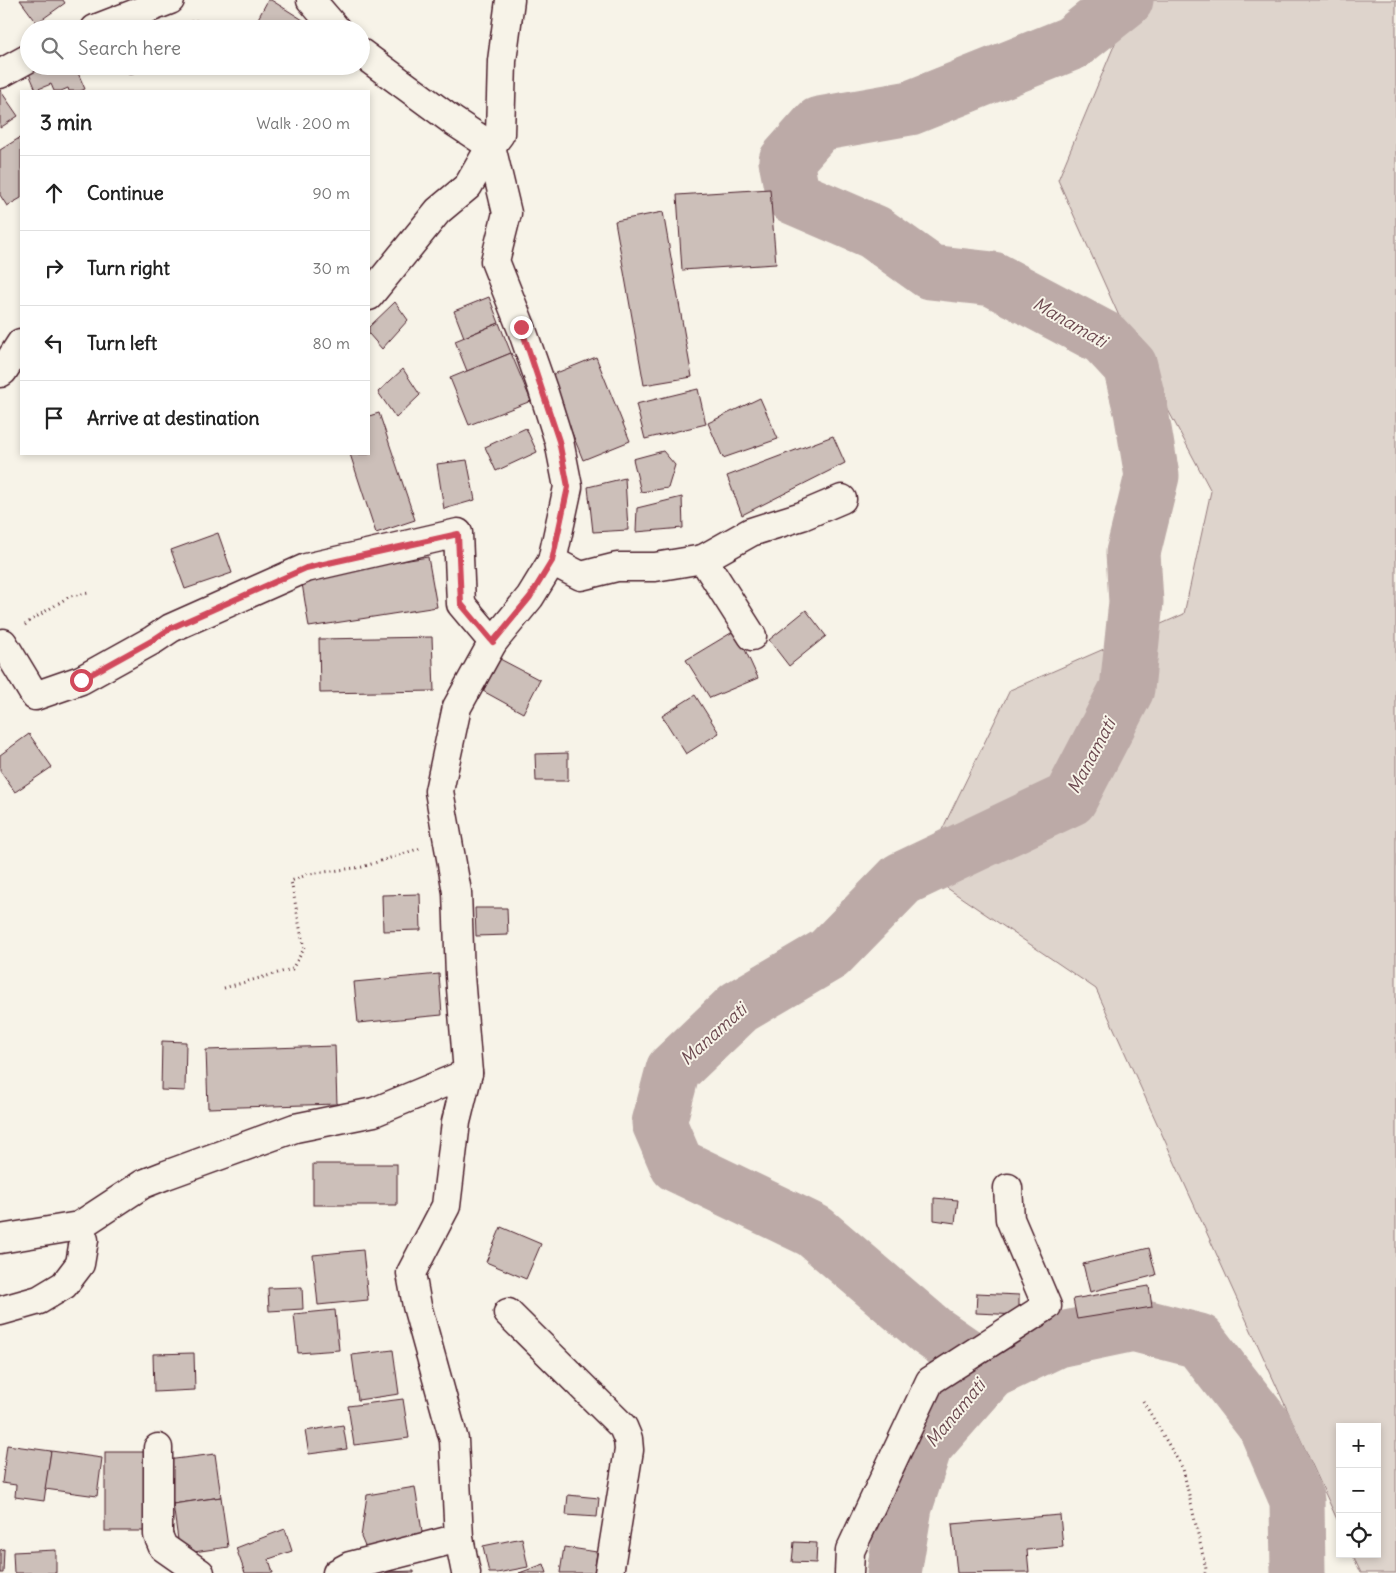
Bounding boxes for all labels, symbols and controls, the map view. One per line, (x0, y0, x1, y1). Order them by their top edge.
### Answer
search box (20, 20, 370, 75)
icon: search (38, 34, 66, 62)
text: Search here (78, 36, 181, 60)
text: 3 min (40, 109, 92, 136)
text: Walk · 200 m (256, 113, 350, 133)
icon: ahead (40, 179, 68, 207)
text: Continue (87, 181, 164, 205)
text: 90 m (312, 183, 350, 203)
icon: right (40, 254, 68, 282)
text: Turn right (87, 256, 170, 280)
text: 30 m (313, 258, 350, 278)
water label: Manamati (1029, 292, 1113, 353)
route end (510, 316, 533, 339)
icon: left (40, 329, 68, 357)
text: Turn left (87, 331, 157, 355)
text: 80 m (312, 333, 350, 353)
icon: arrive (40, 404, 68, 432)
text: Arrive at destination (87, 406, 260, 430)
route start (70, 669, 93, 692)
water label: Manamati (1062, 713, 1121, 797)
water label: Manamati (675, 997, 752, 1070)
water label: Manamati (920, 1373, 991, 1452)
map controls (1336, 1423, 1381, 1558)
button: + (1336, 1423, 1381, 1468)
button: − (1336, 1468, 1381, 1513)
button: locate (1336, 1513, 1381, 1558)

